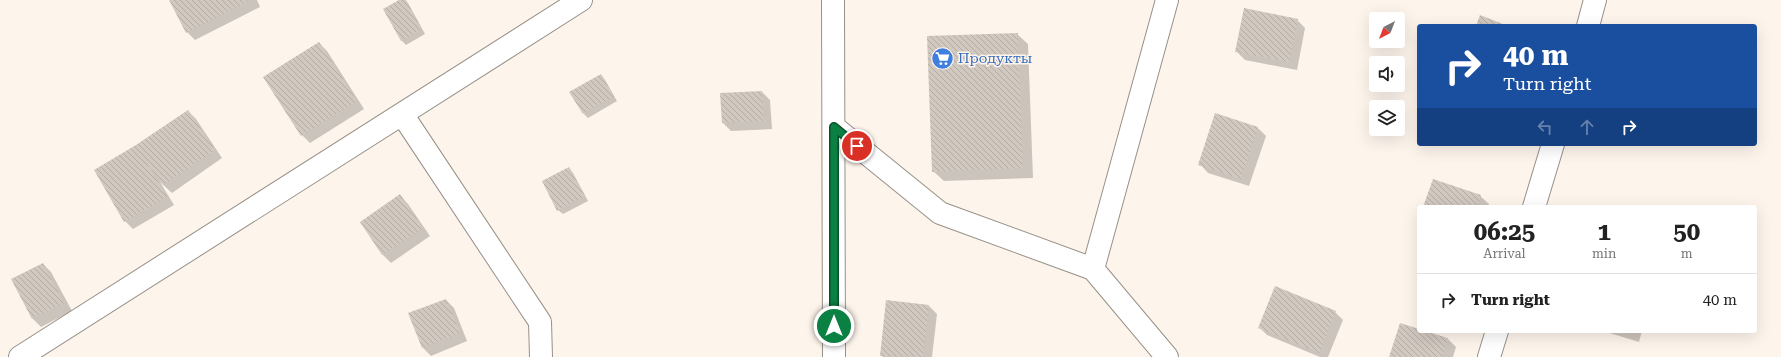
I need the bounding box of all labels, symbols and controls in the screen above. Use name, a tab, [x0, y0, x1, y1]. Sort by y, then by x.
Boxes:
north arrow	[1369, 12, 1405, 48]
map controls	[1369, 12, 1405, 136]
text: 40 m	[1503, 39, 1568, 72]
icon: right	[1437, 40, 1489, 92]
supermarket icon: Продукты	[930, 45, 956, 71]
place label: Продукты	[958, 50, 1032, 66]
button: sound	[1369, 56, 1405, 92]
text: Turn right	[1503, 73, 1591, 94]
button: layers	[1369, 100, 1405, 136]
icon: left	[1534, 116, 1556, 138]
icon: ahead	[1576, 116, 1598, 138]
icon: right	[1618, 116, 1640, 138]
pin	[840, 129, 874, 163]
icon: arrive	[846, 135, 868, 157]
text: 06:25	[1474, 218, 1535, 246]
text: 1	[1597, 218, 1611, 246]
text: 50	[1673, 218, 1700, 246]
text: Arrival	[1483, 246, 1526, 261]
text: min	[1592, 246, 1616, 261]
text: m	[1681, 246, 1693, 261]
icon: right	[1437, 289, 1459, 311]
text: Turn right	[1471, 291, 1550, 309]
text: 40 m	[1703, 291, 1737, 309]
position arrow	[813, 305, 855, 347]

